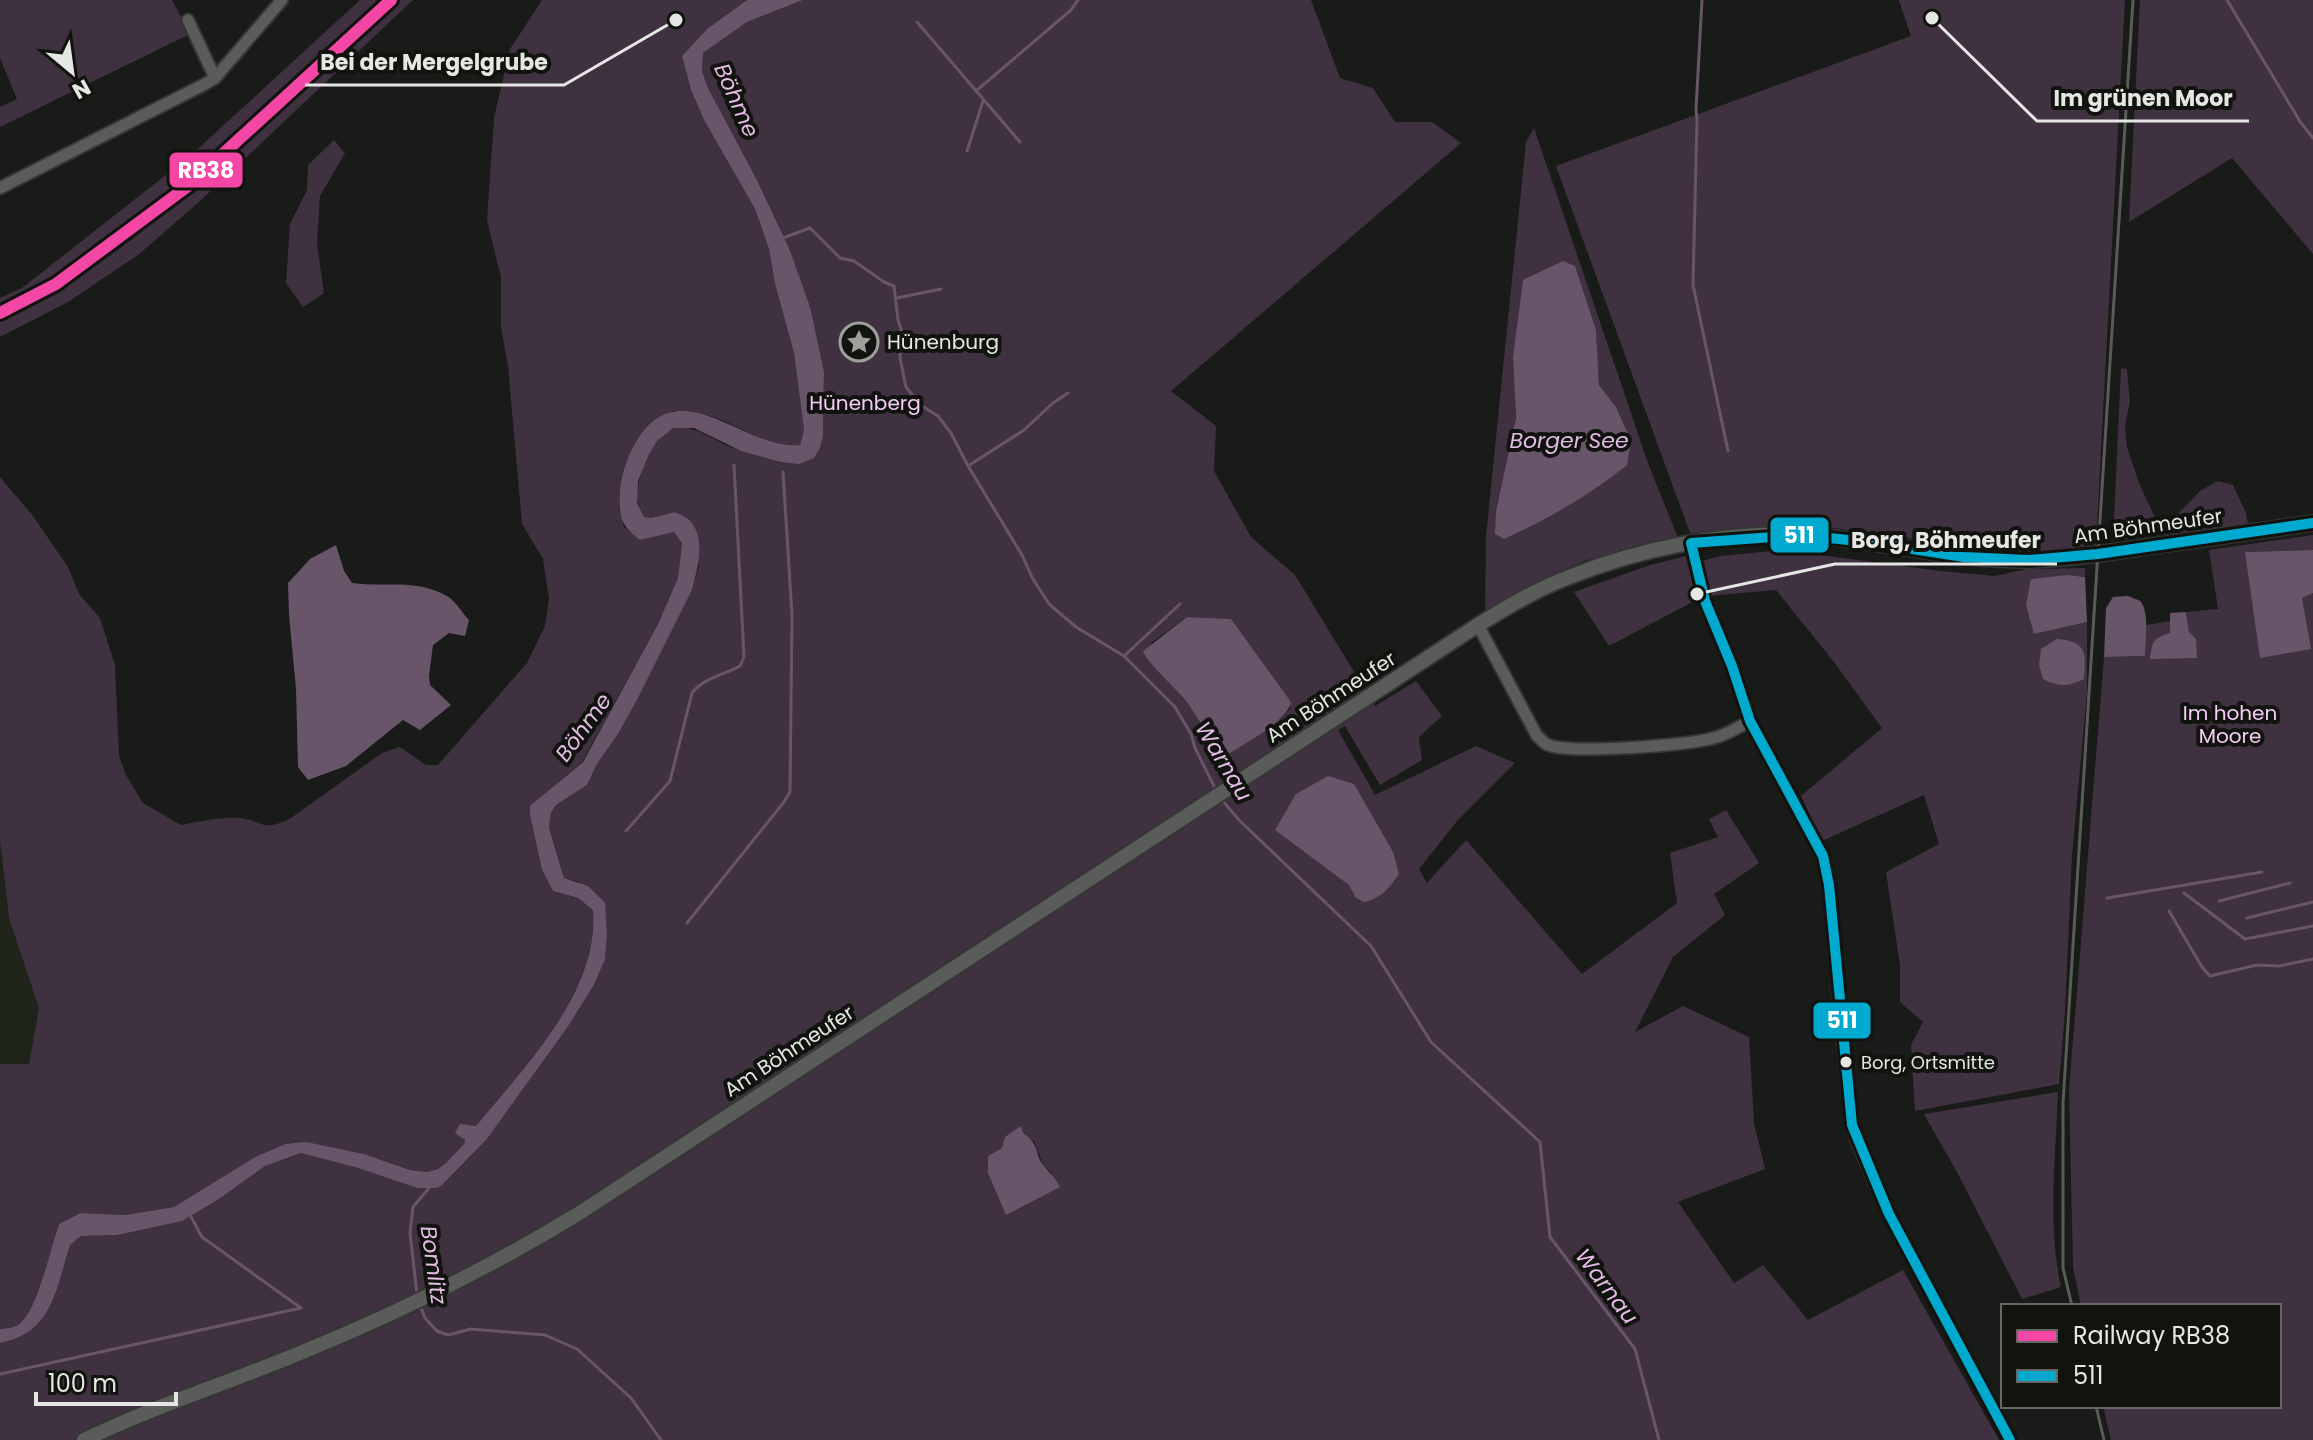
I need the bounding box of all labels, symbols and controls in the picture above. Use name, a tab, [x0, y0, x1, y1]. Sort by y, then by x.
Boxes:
north arrow	[32, 32, 112, 112]
callout: Bei der Mergelgrube	[305, 39, 564, 85]
text: Bei der Mergelgrube	[320, 47, 548, 78]
water label: Böhme	[707, 58, 767, 142]
text: N	[67, 71, 96, 107]
callout: Im grünen Moor	[2037, 75, 2249, 121]
text: Im grünen Moor	[2053, 83, 2233, 114]
line badge: RB38	[168, 151, 244, 189]
text: RB38	[178, 155, 234, 186]
place icon: Hünenburg	[838, 321, 880, 363]
place label: Hünenburg	[887, 328, 999, 356]
park label: Hünenberg	[809, 389, 921, 417]
water label: Borger See	[1509, 425, 1629, 456]
street label: Am Böhmeufer	[2072, 502, 2224, 550]
line badge: 511	[1769, 516, 1830, 554]
callout: Borg, Böhmeufer	[1835, 518, 2057, 564]
text: 511	[1784, 520, 1814, 551]
text: Borg, Böhmeufer	[1851, 525, 2041, 556]
street label: Am Böhmeufer	[1261, 645, 1401, 749]
water label: Böhme	[548, 687, 619, 768]
park label: Im hohen Moore	[2183, 699, 2277, 750]
water label: Warnau	[1188, 716, 1259, 807]
street label: Am Böhmeufer	[719, 999, 859, 1103]
line badge: 511	[1812, 1001, 1872, 1040]
text: 511	[1827, 1005, 1857, 1036]
place label: Borg, Ortsmitte	[1861, 1050, 1995, 1075]
marker: Borg, Ortsmitte	[1838, 1054, 1854, 1070]
water label: Bomlitz	[413, 1224, 454, 1307]
water label: Warnau	[1568, 1242, 1645, 1331]
legend	[2001, 1304, 2281, 1408]
text: Railway RB38	[2073, 1319, 2230, 1352]
scale bar	[36, 1356, 176, 1406]
text: 511	[2073, 1359, 2103, 1392]
text: 100 m	[48, 1367, 117, 1400]

